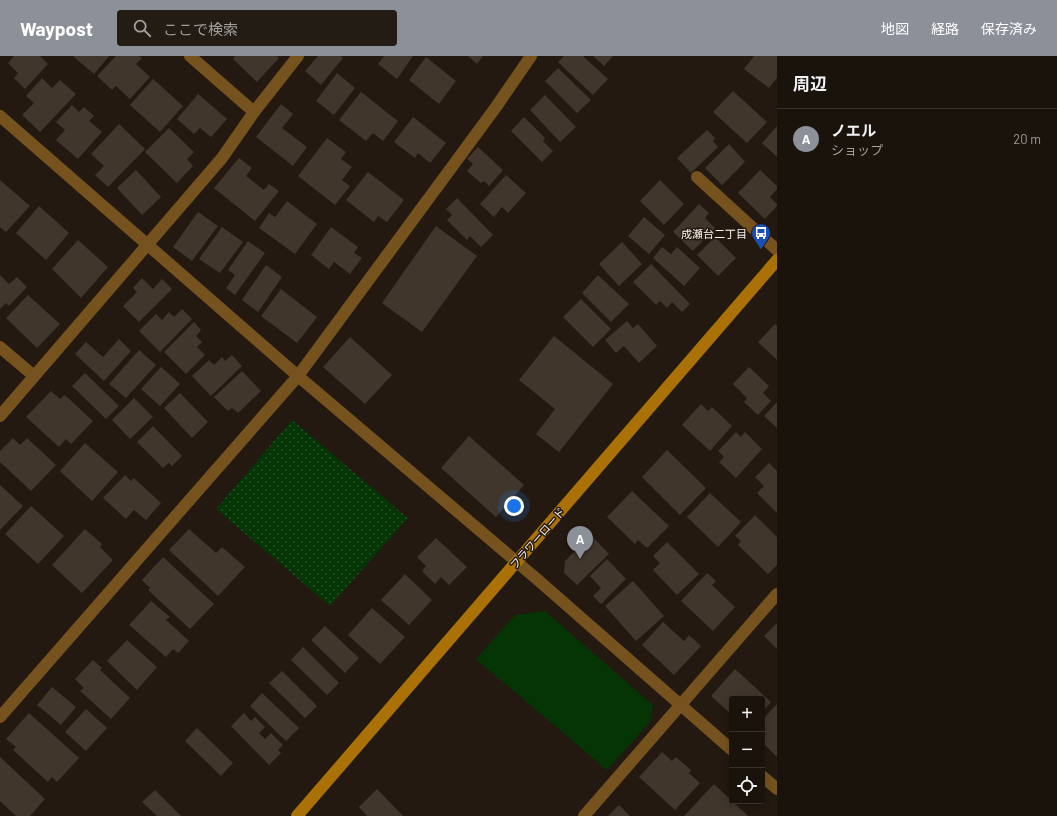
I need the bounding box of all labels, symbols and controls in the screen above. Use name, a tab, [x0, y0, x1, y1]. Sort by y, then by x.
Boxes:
search box	[117, 10, 397, 46]
text: Waypost	[20, 17, 93, 40]
icon: search	[131, 17, 153, 39]
text: ここで検索	[163, 20, 238, 38]
text: 地図	[881, 20, 909, 37]
text: 経路	[931, 20, 959, 37]
text: 保存済み	[981, 20, 1037, 37]
text: 周辺	[793, 73, 827, 93]
text: ノエル	[831, 121, 876, 139]
text: A	[802, 131, 810, 147]
text: 20 m	[1013, 131, 1041, 147]
text: ショップ	[831, 142, 883, 158]
bus stop icon: 成瀬台二丁目	[750, 222, 772, 250]
place label: 成瀬台二丁目	[681, 227, 747, 240]
your location	[504, 496, 524, 516]
street label: フラワーロード	[507, 505, 567, 571]
pin: A	[567, 526, 593, 559]
map controls	[729, 696, 765, 804]
button: +	[729, 696, 765, 732]
button: −	[729, 732, 765, 768]
button: locate	[729, 768, 765, 804]

